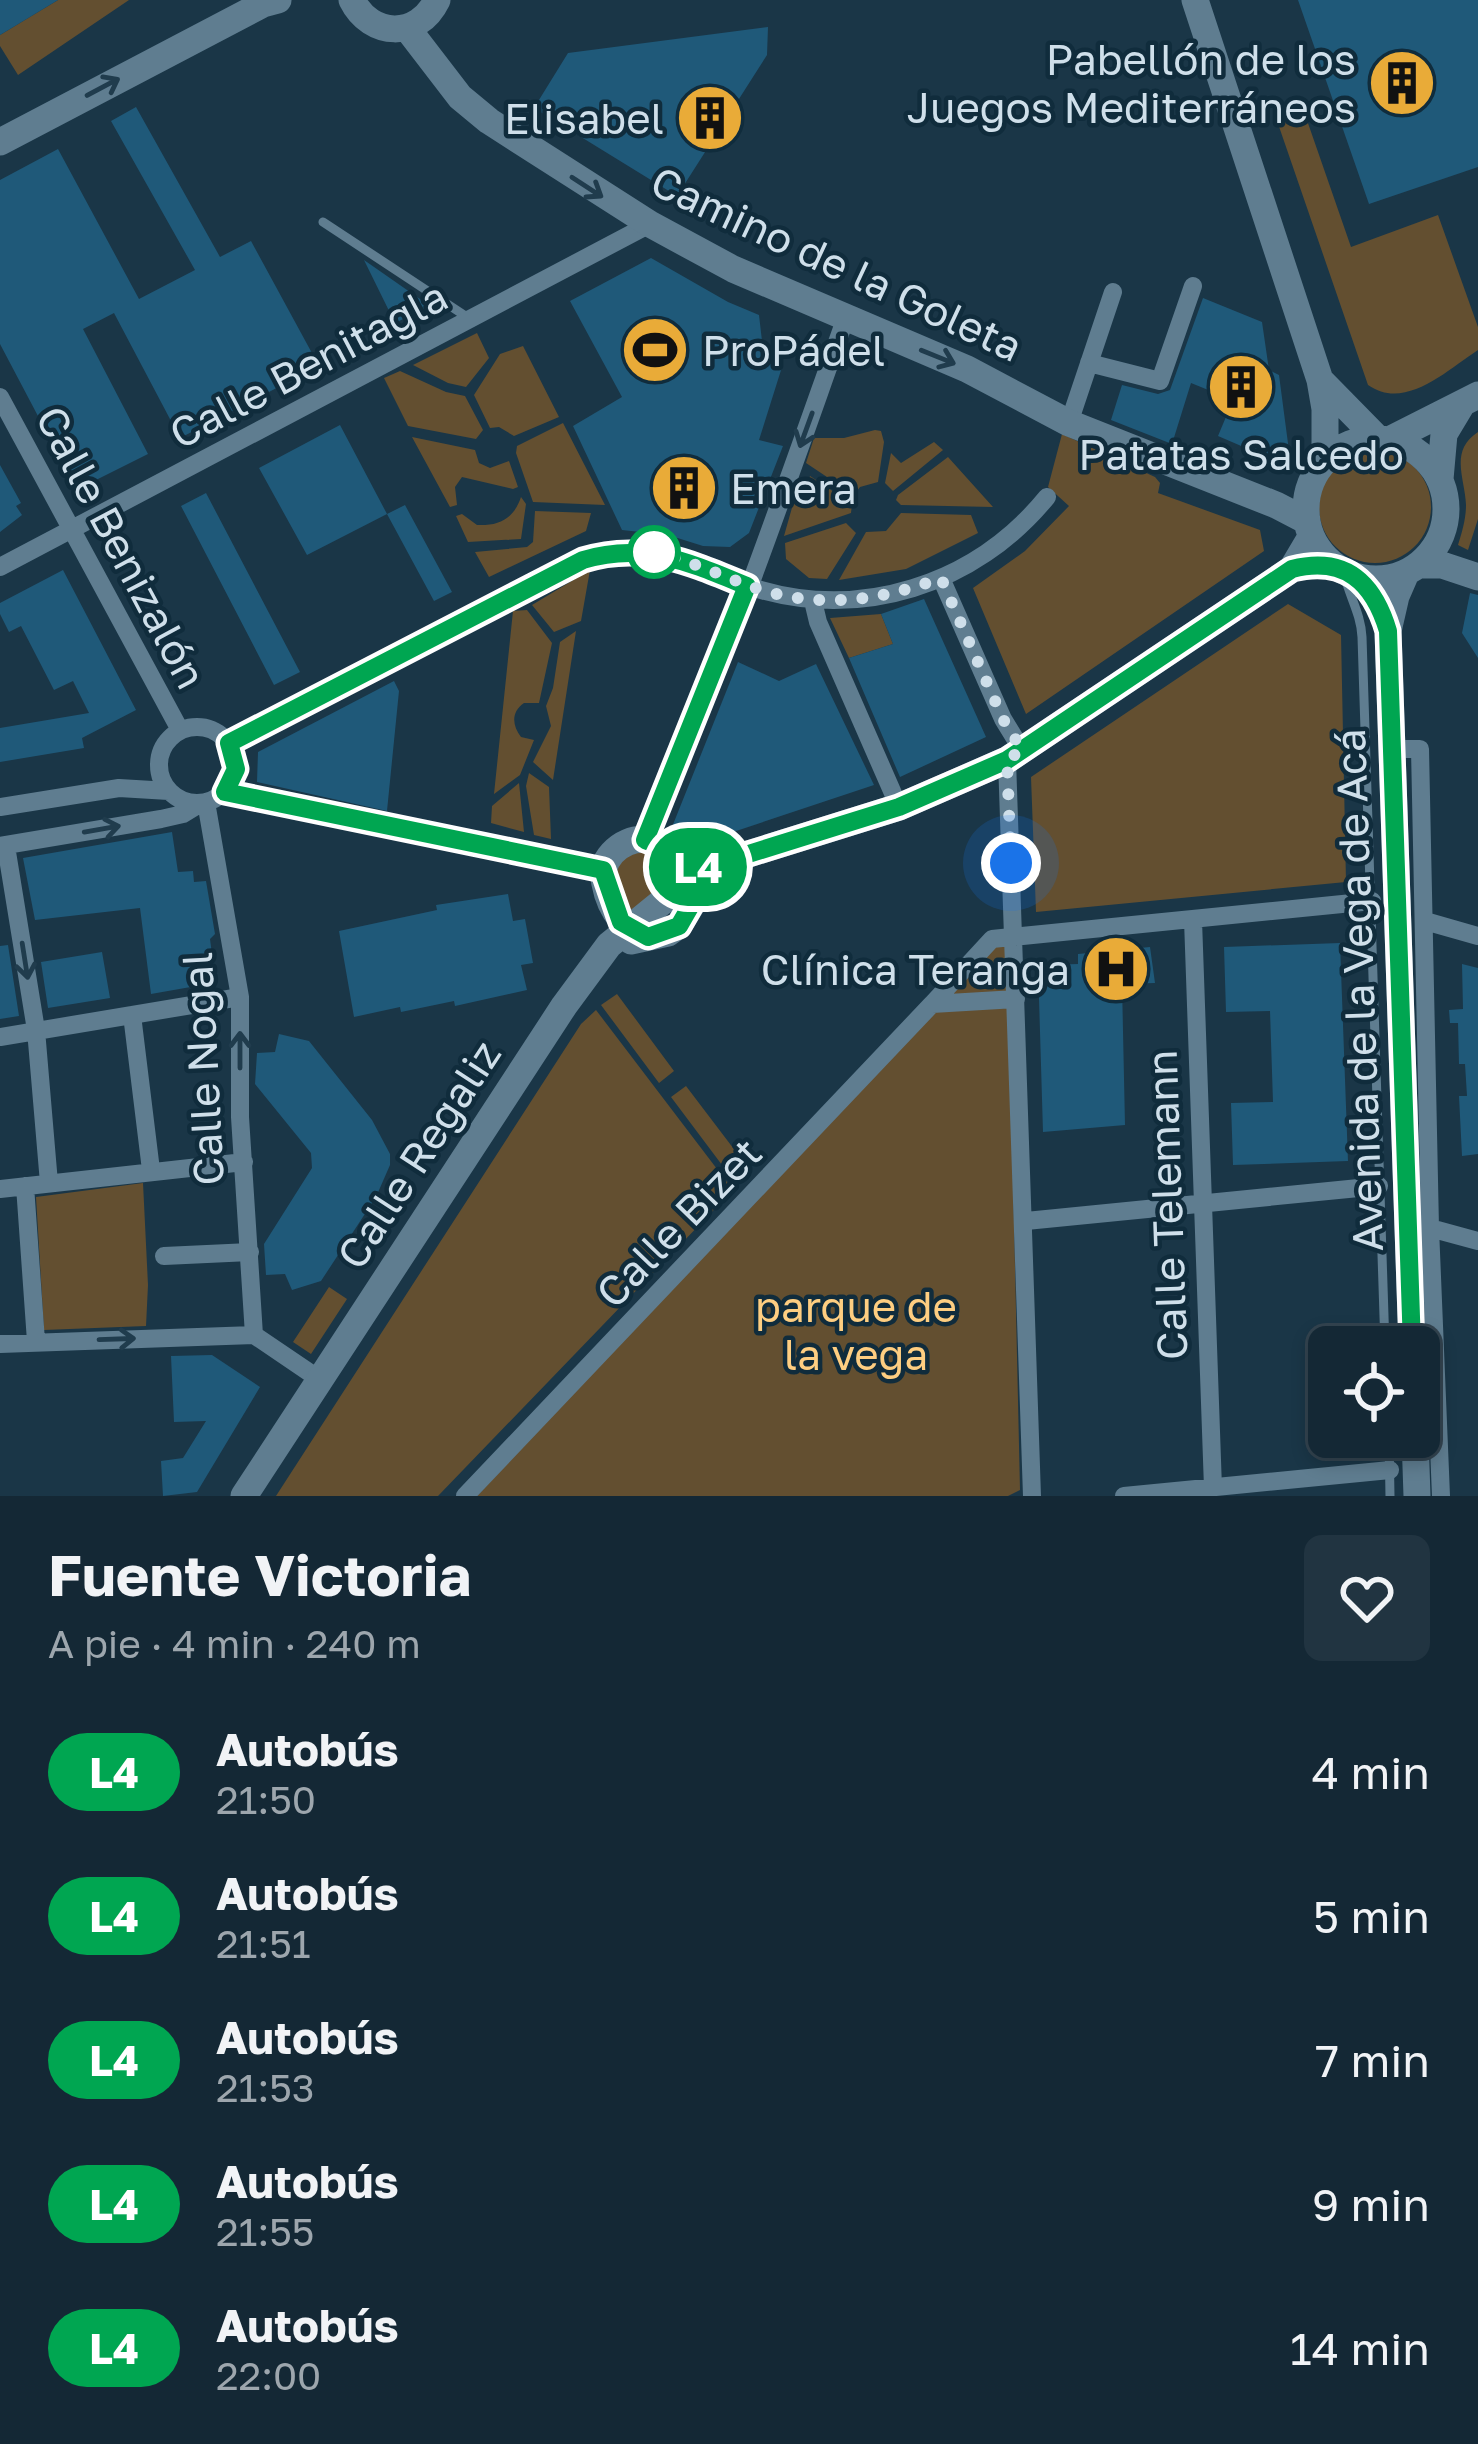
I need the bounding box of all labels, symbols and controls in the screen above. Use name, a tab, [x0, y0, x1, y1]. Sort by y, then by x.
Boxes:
place label: Pabellón de los Juegos Mediterráneos	[907, 34, 1356, 132]
building icon: Pabellón de los Juegos Mediterráneos	[1367, 48, 1437, 118]
one-way arrow	[85, 75, 120, 98]
building icon: Elisabel	[675, 83, 745, 153]
place label: Elisabel	[504, 93, 664, 143]
street label: Camino de la Goleta	[644, 155, 1030, 371]
one-way arrow	[570, 175, 604, 200]
street label: Calle Benitagla	[161, 270, 455, 458]
sports icon: ProPádel	[620, 315, 690, 385]
place label: ProPádel	[702, 325, 885, 375]
one-way arrow	[918, 348, 955, 369]
building icon: Patatas Salcedo	[1206, 352, 1276, 422]
street label: Calle Benizalón	[27, 397, 217, 697]
one-way arrow	[794, 411, 815, 448]
place label: Patatas Salcedo	[1078, 429, 1404, 479]
building icon: Emera	[649, 453, 719, 523]
place label: Emera	[730, 463, 857, 513]
unlabelled marker	[629, 527, 679, 577]
street label: Avenida de la Vega de Acá	[1324, 728, 1392, 1252]
one-way arrow	[82, 817, 121, 840]
line badge: L4	[644, 828, 752, 906]
your location	[981, 833, 1041, 893]
text: L4	[673, 842, 723, 892]
hospital icon: Clínica Teranga	[1081, 934, 1151, 1004]
one-way arrow	[14, 941, 37, 980]
place label: Clínica Teranga	[761, 944, 1070, 994]
street label: Calle Nogal	[171, 951, 233, 1187]
one-way arrow	[229, 1031, 251, 1070]
street label: Calle Regaliz	[326, 1031, 510, 1277]
street label: Calle Telemann	[1136, 1049, 1196, 1361]
street label: Calle Bizet	[585, 1127, 771, 1317]
park label: parque de la vega	[755, 1281, 957, 1379]
map controls	[1308, 1326, 1440, 1458]
button: locate	[1308, 1326, 1440, 1458]
one-way arrow	[97, 1327, 136, 1350]
button: heart	[1304, 1535, 1430, 1661]
text: Fuente Victoria	[48, 1540, 471, 1609]
text: A pie · 4 min · 240 m	[48, 1620, 421, 1667]
text: Autobús	[216, 1722, 399, 1776]
text: 4 min	[1312, 1745, 1430, 1799]
text: L4	[89, 1747, 139, 1797]
text: 21:50	[216, 1776, 316, 1823]
text: Autobús	[216, 1866, 399, 1920]
text: 5 min	[1313, 1889, 1430, 1943]
text: L4	[89, 1891, 139, 1941]
text: 21:51	[216, 1920, 311, 1967]
text: Autobús	[216, 2010, 399, 2064]
text: 7 min	[1315, 2033, 1430, 2087]
text: L4	[89, 2035, 139, 2085]
text: 21:53	[216, 2064, 315, 2111]
text: Autobús	[216, 2154, 399, 2208]
text: 9 min	[1312, 2177, 1430, 2231]
text: L4	[89, 2179, 139, 2229]
text: 21:55	[216, 2208, 314, 2255]
text: Autobús	[216, 2298, 399, 2352]
text: 14 min	[1290, 2321, 1430, 2375]
text: L4	[89, 2323, 139, 2373]
text: 22:00	[216, 2352, 321, 2399]

